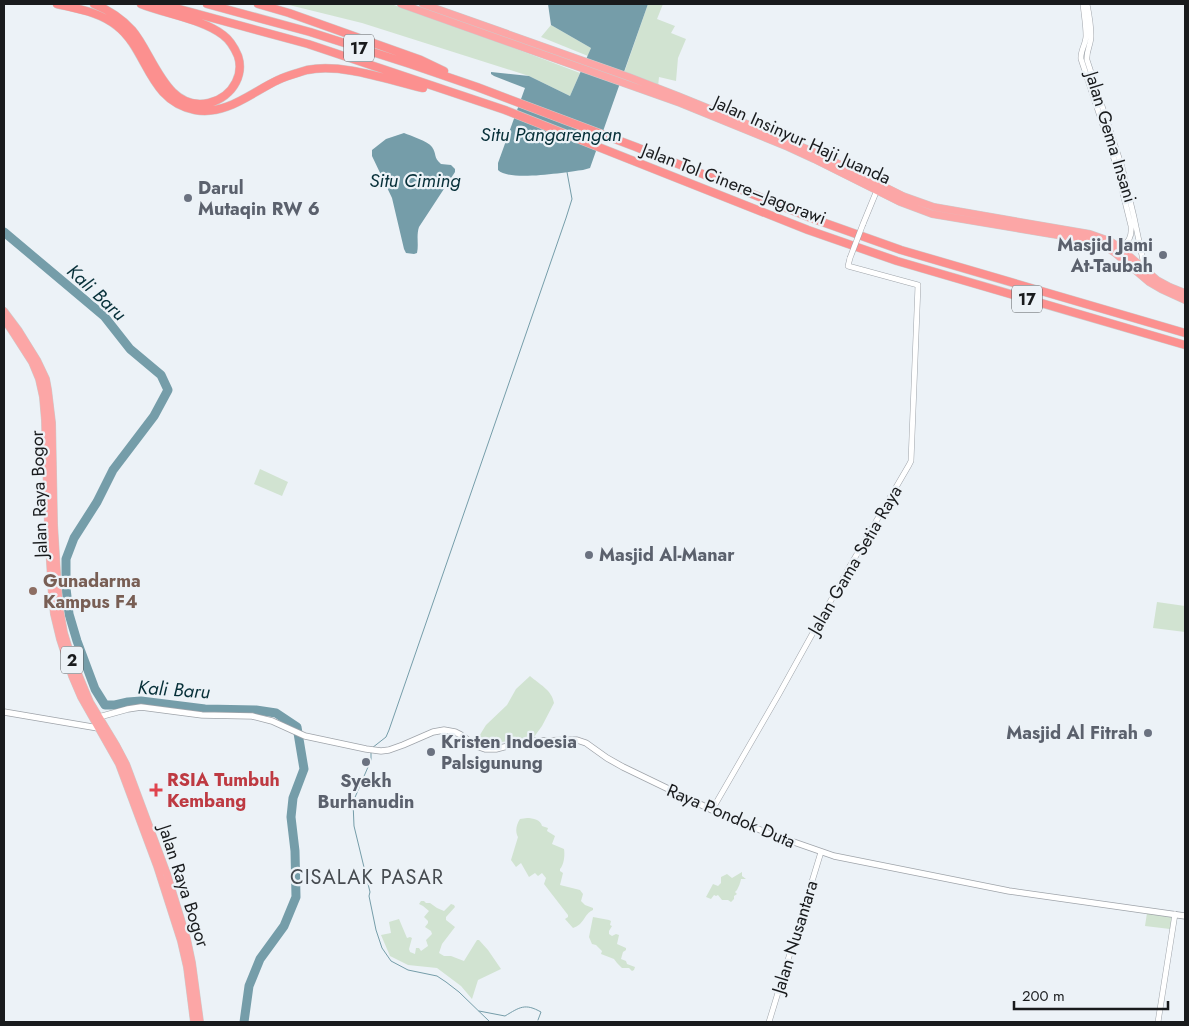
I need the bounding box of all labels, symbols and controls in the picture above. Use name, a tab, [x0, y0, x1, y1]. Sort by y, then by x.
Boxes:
road number: 17	[344, 34, 374, 62]
street label: Jalan Gema Insani	[1078, 66, 1143, 206]
street label: Jalan Insinyur Haji Juanda	[707, 88, 895, 191]
water label: Situ Pangarengan	[480, 121, 622, 148]
street label: Jalan Tol Cinere–Jagorawi	[636, 136, 830, 231]
water label: Situ Ciming	[369, 167, 461, 194]
place label: Darul Mutaqin RW 6	[198, 175, 320, 222]
marker: Darul Mutaqin RW 6	[182, 192, 194, 204]
place label: Masjid Jami At-Taubah	[1057, 232, 1153, 279]
marker: Masjid Jami At-Taubah	[1157, 249, 1169, 261]
water label: Kali Baru	[61, 258, 133, 327]
road number: 17	[1012, 286, 1042, 312]
street label: Jalan Raya Bogor	[24, 429, 54, 560]
street label: Jalan Gama Setia Raya	[801, 480, 908, 641]
place label: Masjid Al-Manar	[599, 542, 735, 568]
marker: Masjid Al-Manar	[583, 549, 595, 561]
place label: Gunadarma Kampus F4	[43, 568, 141, 615]
marker: Gunadarma Kampus F4	[27, 585, 39, 597]
road number: 2	[61, 646, 83, 674]
water label: Kali Baru	[137, 674, 211, 706]
place label: Masjid Al Fitrah	[1006, 720, 1138, 746]
marker: Masjid Al Fitrah	[1142, 727, 1154, 739]
place label: Kristen Indoesia Palsigunung	[441, 729, 577, 776]
marker: Kristen Indoesia Palsigunung	[425, 746, 437, 758]
marker: Syekh Burhanudin	[360, 756, 372, 768]
place label: RSIA Tumbuh Kembang	[167, 767, 280, 814]
place label: Syekh Burhanudin	[318, 768, 414, 815]
street label: Raya Pondok Duta	[663, 777, 799, 855]
marker: RSIA Tumbuh Kembang	[149, 783, 163, 797]
street label: Jalan Raya Bogor	[151, 820, 216, 951]
district label: CISALAK PASAR	[290, 863, 444, 892]
street label: Jalan Nusantara	[765, 877, 825, 999]
scale bar	[1014, 978, 1168, 1010]
text: 200 m	[1022, 985, 1065, 1007]

